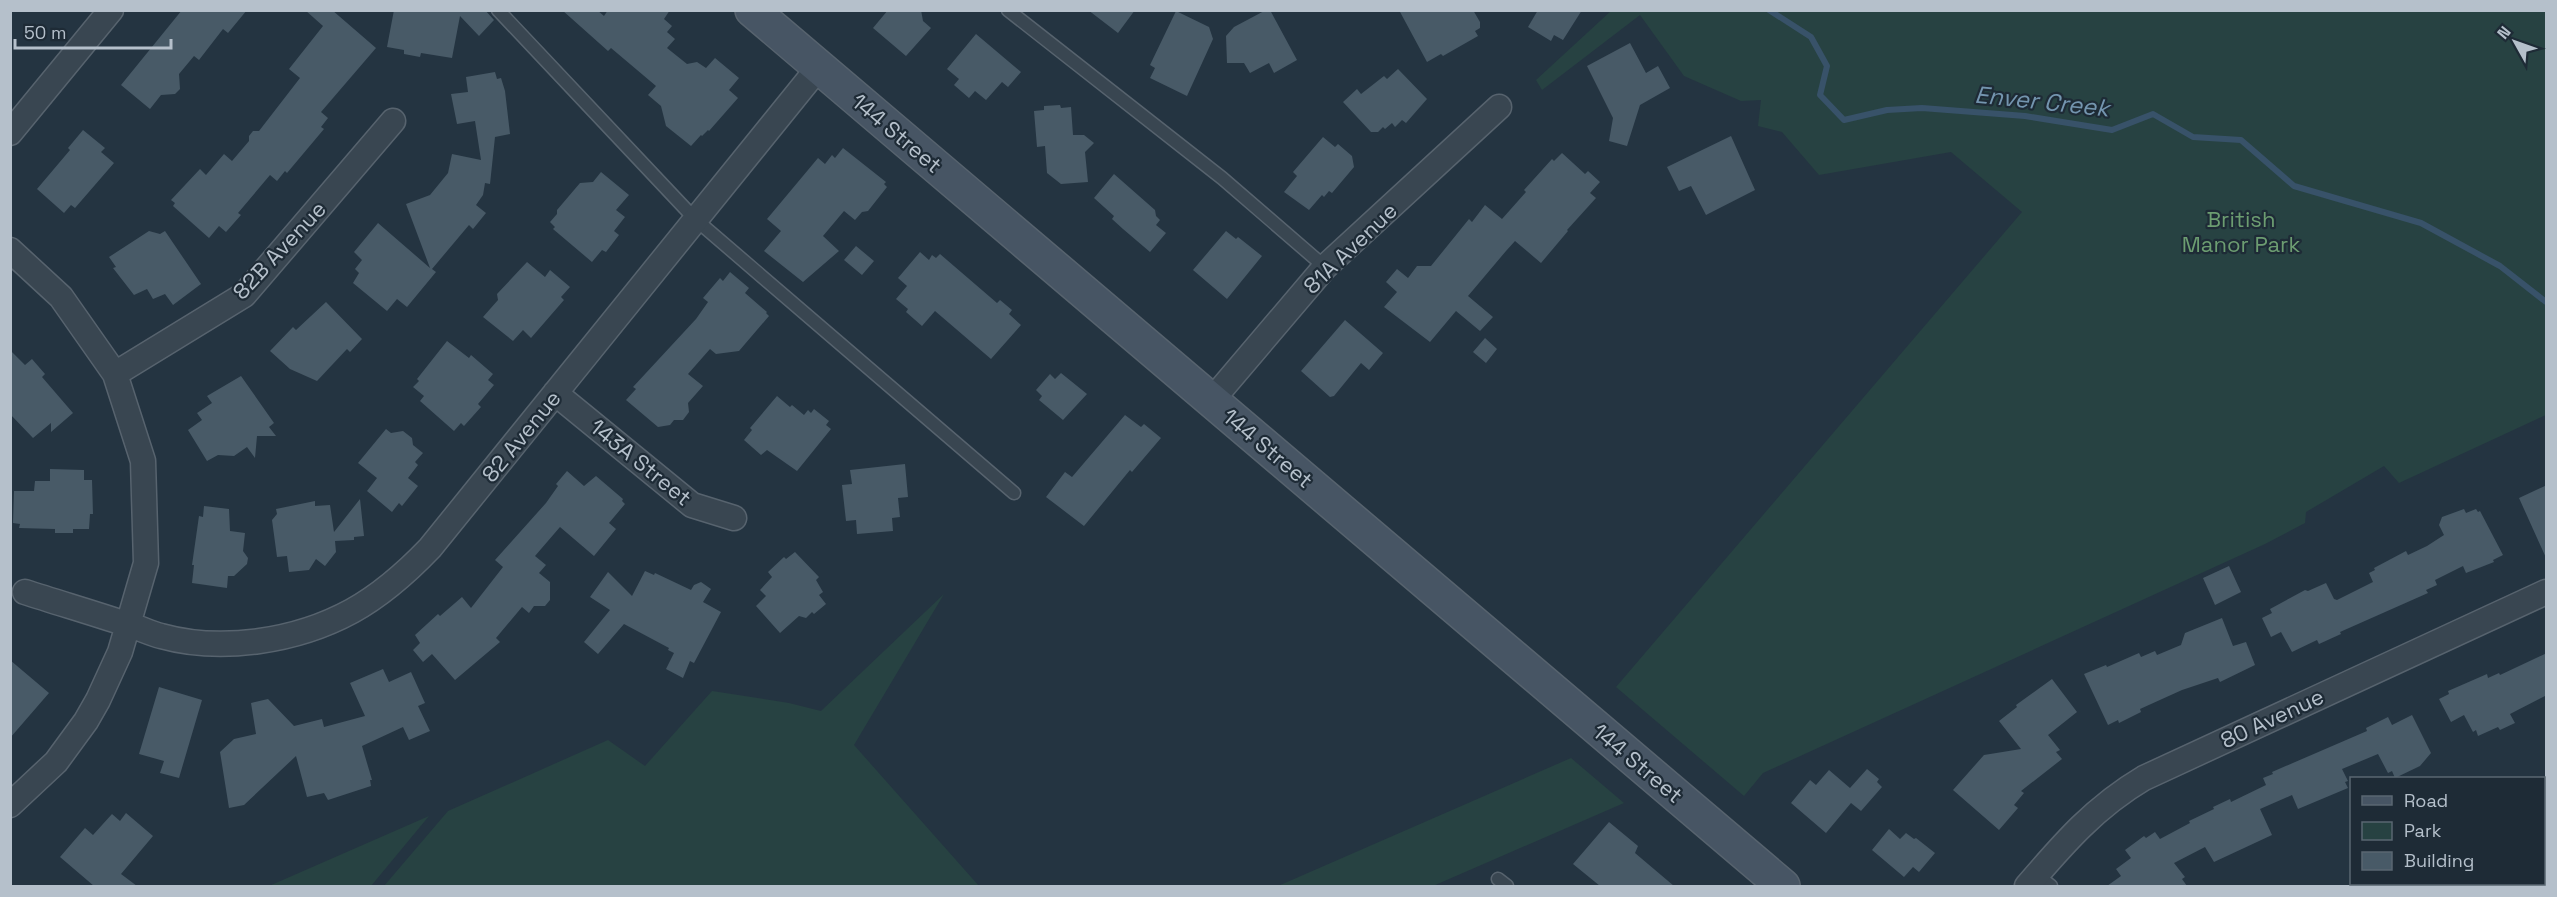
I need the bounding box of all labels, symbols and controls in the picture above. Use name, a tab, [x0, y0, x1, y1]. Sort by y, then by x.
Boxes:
scale bar	[15, 12, 171, 50]
north arrow	[2485, 12, 2545, 72]
text: 50 m	[24, 21, 66, 44]
text: N	[2492, 22, 2515, 44]
water label: Enver Creek	[1973, 79, 2114, 124]
street label: 144 Street	[846, 87, 948, 179]
street label: 82B Avenue	[226, 195, 332, 305]
street label: 81A Avenue	[1297, 196, 1403, 300]
park label: British Manor Park	[2182, 205, 2300, 258]
street label: 82 Avenue	[475, 384, 567, 488]
street label: 144 Street	[1217, 402, 1319, 494]
street label: 143A Street	[585, 413, 697, 511]
street label: 80 Avenue	[2216, 682, 2328, 754]
street label: 144 Street	[1587, 717, 1689, 809]
legend	[2350, 777, 2545, 885]
text: Road	[2404, 789, 2448, 812]
text: Park	[2404, 819, 2442, 842]
text: Building	[2404, 849, 2474, 872]

